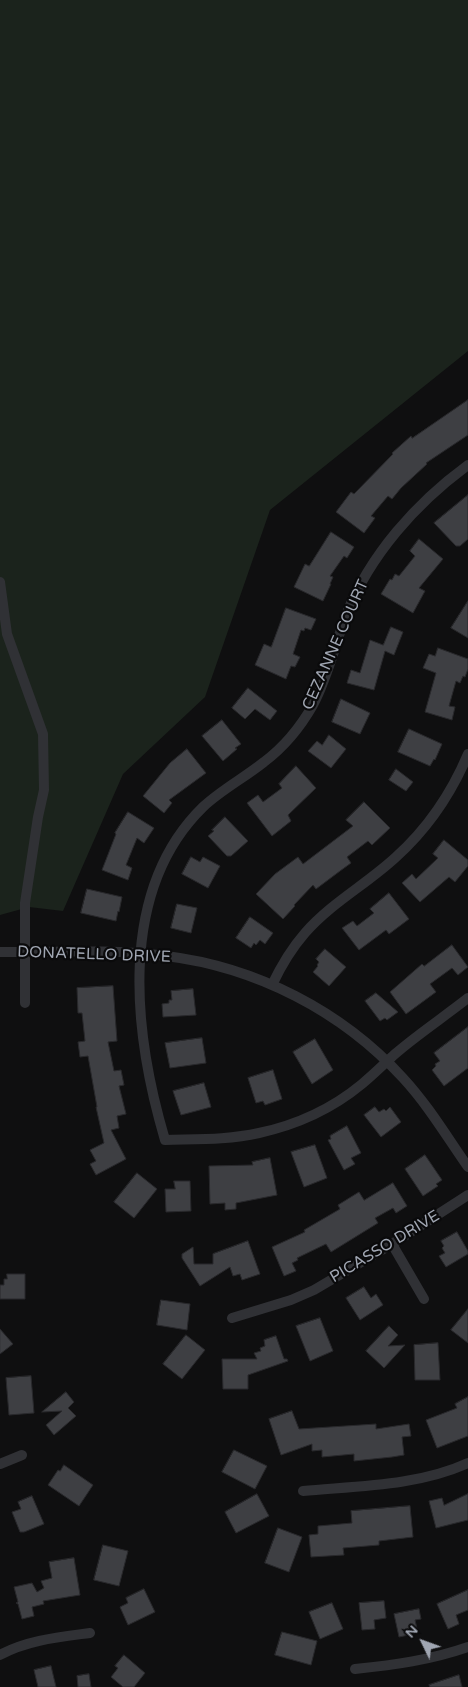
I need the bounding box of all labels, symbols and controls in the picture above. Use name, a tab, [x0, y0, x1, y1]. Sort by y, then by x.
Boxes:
street label: CEZANNE COURT	[299, 577, 373, 713]
street label: DONATELLO DRIVE	[17, 943, 171, 967]
street label: PICASSO DRIVE	[327, 1207, 443, 1287]
north arrow	[398, 1617, 448, 1667]
text: N	[401, 1622, 422, 1641]

